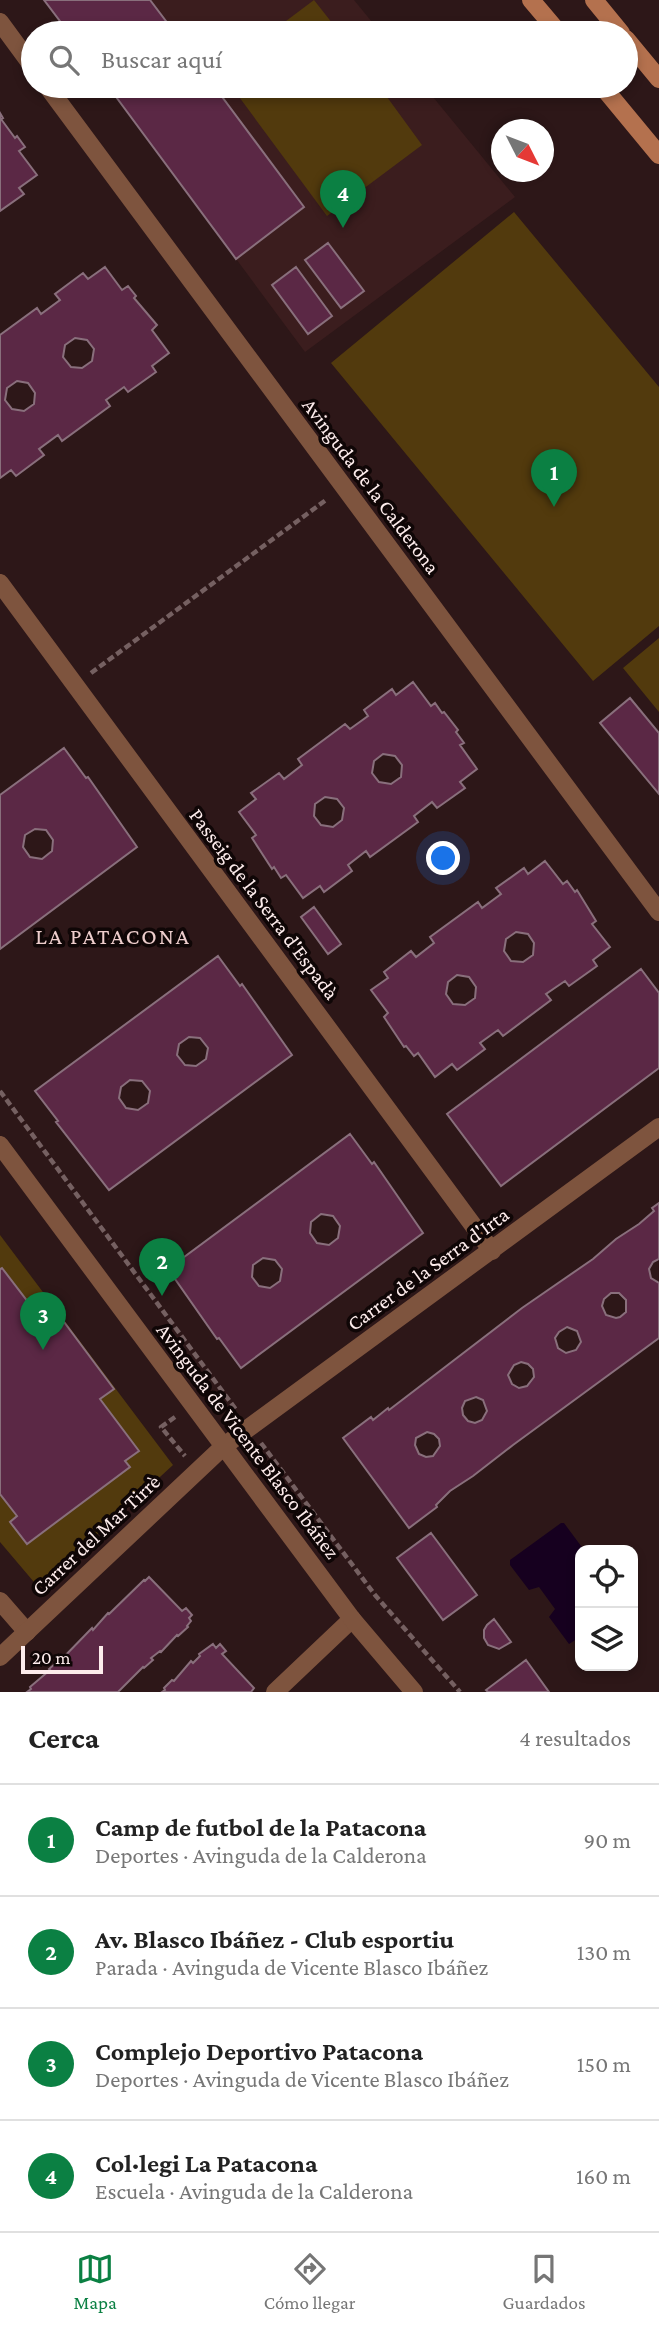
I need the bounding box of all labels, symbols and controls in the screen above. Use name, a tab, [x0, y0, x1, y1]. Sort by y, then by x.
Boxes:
search box	[21, 21, 638, 98]
icon: search	[45, 41, 83, 79]
text: Buscar aquí	[101, 45, 222, 74]
north arrow	[491, 119, 554, 182]
pin: 4	[320, 170, 366, 228]
street label: Avinguda de la Calderona	[297, 393, 445, 579]
pin: 1	[531, 449, 577, 507]
street label: Passeig de la Serra d'Espadà	[184, 804, 344, 1004]
your location	[426, 841, 460, 875]
district label: LA PATACONA	[35, 923, 191, 949]
street label: Carrer de la Serra d'Irta	[342, 1202, 514, 1336]
pin: 2	[139, 1238, 185, 1296]
pin: 3	[20, 1292, 66, 1350]
street label: Avinguda de Vicente Blasco Ibáñez	[152, 1319, 344, 1564]
street label: Carrer del Mar Tirrè	[27, 1470, 165, 1600]
map controls	[575, 1545, 638, 1671]
button: locate	[575, 1545, 638, 1608]
button: layers	[575, 1608, 638, 1671]
scale bar	[21, 1643, 103, 1675]
text: 20 m	[32, 1647, 71, 1668]
text: Cerca	[28, 1721, 99, 1754]
text: 4 resultados	[519, 1725, 631, 1751]
text: Camp de futbol de la Patacona	[95, 1813, 427, 1842]
text: 1	[47, 1827, 55, 1853]
text: 90 m	[584, 1827, 631, 1853]
text: Deportes · Avinguda de la Calderona	[95, 1842, 427, 1868]
text: Av. Blasco Ibáñez - Club esportiu	[95, 1925, 454, 1954]
text: 2	[45, 1939, 57, 1965]
text: 130 m	[577, 1939, 631, 1965]
text: Parada · Avinguda de Vicente Blasco Ibáñez	[95, 1954, 488, 1980]
text: Complejo Deportivo Patacona	[95, 2037, 423, 2066]
text: 3	[45, 2051, 57, 2077]
text: 150 m	[577, 2051, 631, 2077]
text: Deportes · Avinguda de Vicente Blasco Ibáñez	[95, 2066, 509, 2092]
text: Col·legi La Patacona	[95, 2149, 318, 2178]
text: 4	[45, 2163, 57, 2189]
text: 160 m	[576, 2163, 631, 2189]
text: Escuela · Avinguda de la Calderona	[95, 2178, 413, 2204]
tab: Mapa	[73, 2250, 117, 2313]
tab: Cómo llegar	[264, 2250, 356, 2313]
tab: Guardados	[503, 2250, 585, 2313]

